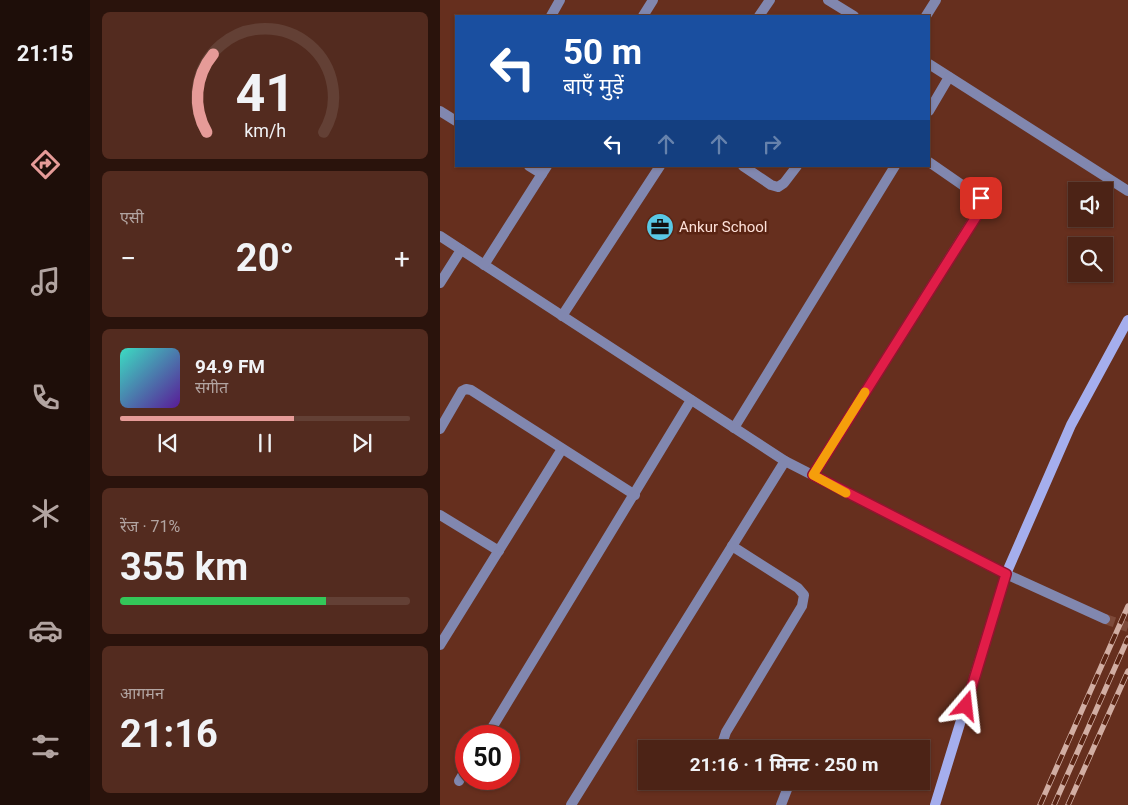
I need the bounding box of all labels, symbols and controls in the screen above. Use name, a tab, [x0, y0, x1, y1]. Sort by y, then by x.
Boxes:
text: 50 m	[563, 32, 642, 73]
icon: left	[480, 35, 545, 100]
text: 21:15	[17, 41, 73, 66]
text: 41	[235, 63, 295, 124]
text: बाएँ मुड़ें	[563, 74, 624, 99]
text: km/h	[244, 120, 286, 141]
icon: left	[599, 130, 627, 158]
icon: ahead	[652, 130, 680, 158]
icon: ahead	[705, 130, 733, 158]
icon: right	[758, 130, 786, 158]
icon: directions	[28, 147, 63, 182]
pin	[960, 177, 1002, 219]
map controls	[1068, 182, 1113, 282]
button: sound	[1068, 182, 1113, 227]
icon: arrive	[967, 184, 995, 212]
text: एसी	[120, 208, 144, 227]
office icon: Ankur School	[645, 212, 675, 242]
place label: Ankur School	[679, 218, 768, 236]
text: 20°	[236, 236, 294, 280]
button: search	[1068, 237, 1113, 282]
text: −	[120, 242, 136, 275]
text: +	[394, 242, 410, 275]
icon: music	[28, 264, 63, 299]
text: 94.9 FM	[195, 355, 265, 378]
text: संगीत	[195, 378, 228, 397]
icon: phone	[28, 380, 63, 415]
icon: previous	[154, 429, 182, 457]
icon: pause	[251, 429, 279, 457]
icon: next	[348, 429, 376, 457]
icon: climate	[28, 496, 63, 531]
text: रेंज · 71%	[120, 517, 180, 536]
text: 355 km	[120, 545, 248, 589]
icon: car	[28, 613, 63, 648]
position arrow	[939, 679, 991, 731]
text: आगमन	[120, 684, 164, 703]
text: 21:16	[120, 712, 218, 756]
speed limit sign: 50	[455, 725, 520, 790]
icon: filters	[28, 729, 63, 764]
text: 21:16 · 1 मिनट · 250 m	[690, 753, 878, 776]

